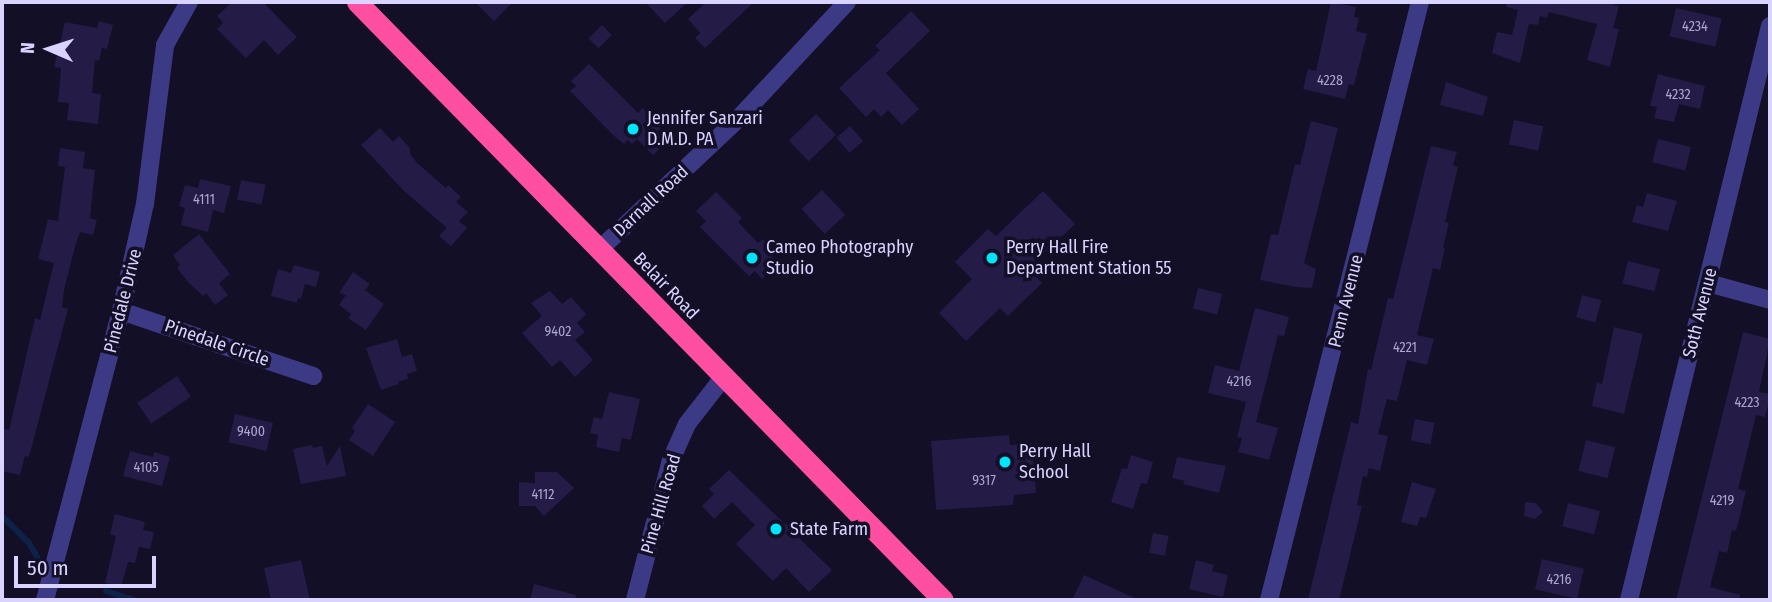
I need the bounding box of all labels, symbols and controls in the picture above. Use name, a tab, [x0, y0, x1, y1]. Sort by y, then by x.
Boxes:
north arrow	[14, 14, 84, 84]
house number: 4234	[1682, 19, 1708, 35]
text: N	[16, 42, 39, 54]
house number: 4228	[1317, 73, 1343, 89]
house number: 4232	[1665, 87, 1691, 103]
place label: Jennifer Sanzari D.M.D. PA	[647, 108, 763, 150]
marker: Jennifer Sanzari D.M.D. PA	[625, 121, 641, 137]
street label: Darnall Road	[609, 161, 693, 241]
house number: 4111	[193, 192, 215, 208]
place label: Cameo Photography Studio	[766, 237, 913, 280]
place label: Perry Hall Fire Department Station 55	[1006, 237, 1172, 280]
street label: Pinedale Drive	[100, 247, 146, 355]
street label: Belair Road	[629, 248, 703, 324]
marker: Cameo Photography Studio	[744, 250, 760, 266]
marker: Perry Hall Fire Department Station 55	[984, 250, 1000, 266]
street label: Penn Avenue	[1324, 252, 1368, 350]
street label: Soth Avenue	[1678, 266, 1722, 360]
street label: Pinedale Circle	[162, 315, 272, 371]
house number: 9402	[545, 324, 571, 340]
house number: 4221	[1393, 340, 1417, 356]
house number: 4216	[1227, 374, 1251, 390]
house number: 4223	[1734, 395, 1760, 411]
house number: 9400	[237, 424, 265, 440]
place label: Perry Hall School	[1019, 441, 1091, 484]
street label: Pine Hill Road	[636, 451, 686, 557]
marker: Perry Hall School	[997, 454, 1013, 470]
house number: 4105	[133, 460, 159, 476]
house number: 9317	[972, 473, 996, 489]
house number: 4112	[532, 487, 554, 503]
house number: 4219	[1710, 493, 1734, 509]
place label: State Farm	[790, 518, 868, 540]
marker: State Farm	[768, 521, 784, 537]
scale bar	[18, 542, 159, 586]
text: 50 m	[27, 555, 69, 581]
house number: 4216	[1547, 572, 1571, 588]

